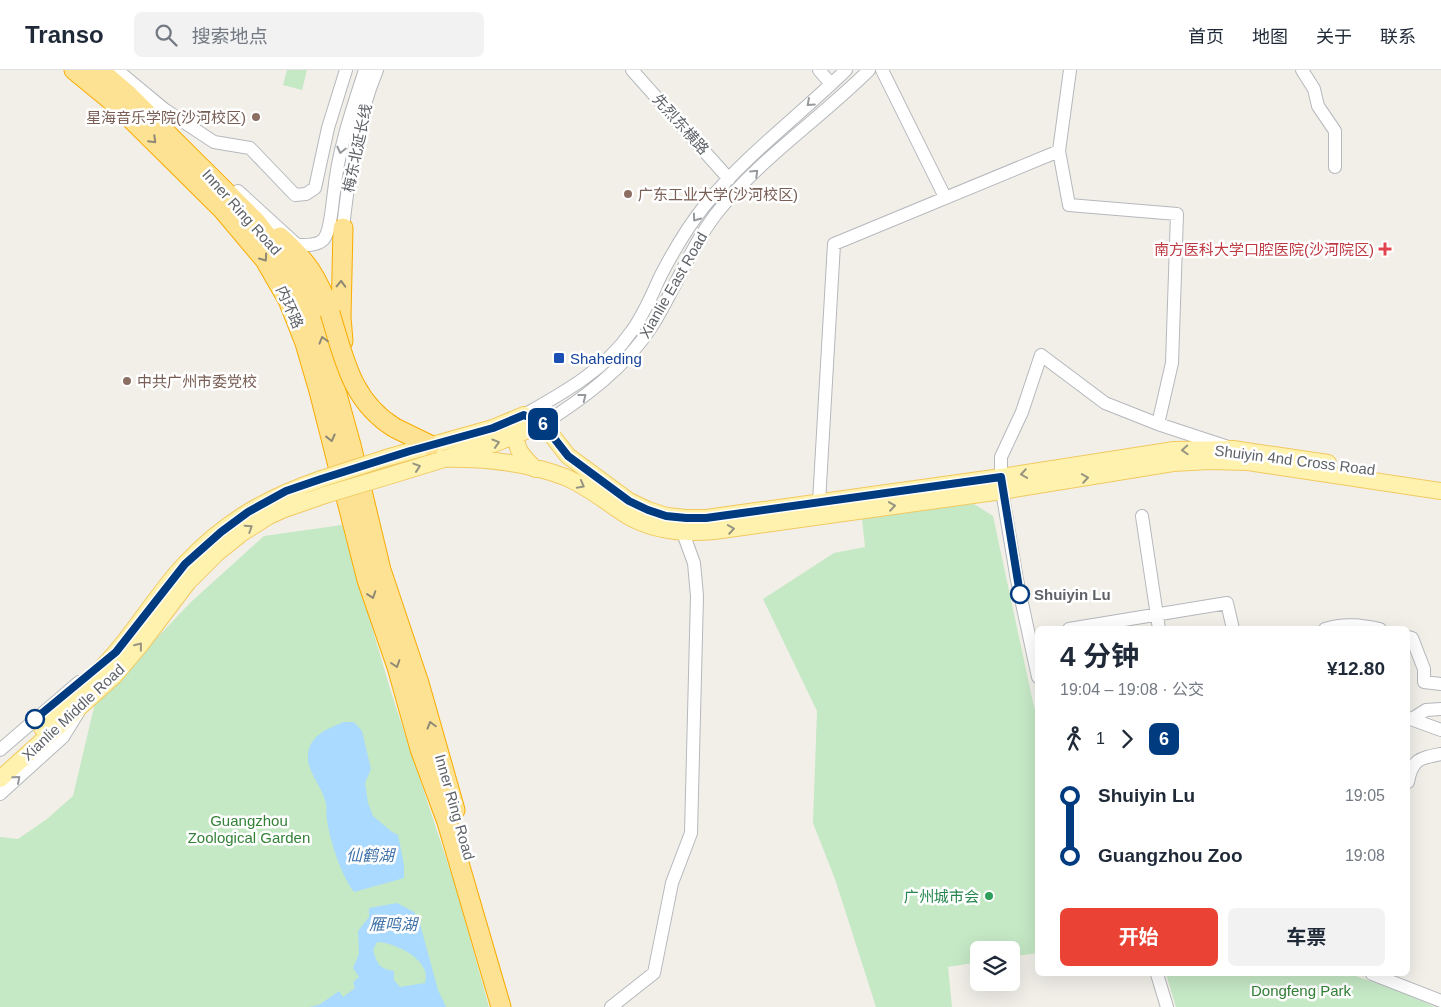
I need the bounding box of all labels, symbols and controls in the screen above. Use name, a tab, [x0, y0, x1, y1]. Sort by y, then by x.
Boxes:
search box	[134, 12, 484, 57]
text: Transo	[25, 21, 104, 48]
icon: search	[152, 21, 180, 49]
text: 搜索地点	[192, 26, 268, 47]
text: 首页	[1188, 27, 1224, 47]
text: 地图	[1252, 27, 1288, 47]
text: 关于	[1316, 27, 1352, 47]
text: 联系	[1380, 27, 1416, 47]
street label: 先烈东横路	[650, 90, 712, 158]
one-way arrow	[807, 97, 816, 106]
street label: 梅东北延长线	[339, 102, 375, 194]
place label: 星海音乐学院(沙河校区)	[86, 109, 246, 126]
marker: 星海音乐学院(沙河校区)	[250, 111, 262, 123]
one-way arrow	[147, 134, 156, 143]
one-way arrow	[336, 146, 347, 155]
street label: Inner Ring Road	[199, 166, 285, 258]
one-way arrow	[749, 170, 758, 179]
place label: 广东工业大学(沙河校区)	[638, 186, 798, 203]
marker: 广东工业大学(沙河校区)	[622, 188, 634, 200]
one-way arrow	[693, 212, 702, 222]
street label: Xianlie East Road	[636, 229, 710, 341]
place label: 南方医科大学口腔医院(沙河院区)	[1154, 241, 1374, 258]
marker: 南方医科大学口腔医院(沙河院区)	[1378, 242, 1392, 256]
one-way arrow	[258, 253, 267, 262]
one-way arrow	[336, 280, 347, 288]
street label: 内环路	[273, 283, 307, 331]
one-way arrow	[318, 336, 328, 345]
place label: Shaheding	[570, 350, 642, 367]
marker: Shaheding	[552, 351, 566, 365]
place label: 中共广州市委党校	[137, 373, 257, 390]
marker: 中共广州市委党校	[121, 375, 133, 387]
one-way arrow	[577, 394, 586, 402]
line badge: 6	[527, 408, 559, 440]
text: 6	[538, 414, 548, 434]
one-way arrow	[325, 434, 336, 443]
one-way arrow	[491, 439, 499, 449]
street label: Shuiyin 4nd Cross Road	[1214, 442, 1376, 478]
one-way arrow	[1180, 444, 1188, 455]
one-way arrow	[412, 462, 420, 472]
one-way arrow	[1019, 468, 1028, 478]
one-way arrow	[1080, 473, 1089, 483]
one-way arrow	[576, 479, 585, 489]
one-way arrow	[889, 501, 897, 512]
one-way arrow	[727, 524, 736, 534]
one-way arrow	[244, 525, 253, 534]
marker: Shuiyin Lu	[1010, 584, 1030, 604]
place label: Shuiyin Lu	[1034, 586, 1111, 603]
one-way arrow	[366, 591, 376, 599]
text: 4 分钟	[1060, 641, 1139, 672]
one-way arrow	[134, 643, 143, 652]
text: ¥12.80	[1327, 658, 1385, 679]
one-way arrow	[390, 659, 400, 668]
street label: Xianlie Middle Road	[18, 660, 128, 764]
text: 19:04 – 19:08 · 公交	[1060, 681, 1204, 698]
unlabelled marker	[25, 709, 45, 729]
one-way arrow	[427, 721, 437, 729]
icon: walk	[1060, 725, 1088, 753]
icon: forward	[1113, 725, 1141, 753]
text: 6	[1159, 729, 1169, 749]
text: 1	[1096, 730, 1105, 747]
street label: Inner Ring Road	[432, 752, 478, 862]
one-way arrow	[12, 776, 21, 785]
text: Shuiyin Lu	[1098, 785, 1195, 806]
text: 19:05	[1345, 787, 1385, 804]
park label: Guangzhou Zoological Garden	[188, 812, 310, 846]
text: Guangzhou Zoo	[1098, 845, 1243, 866]
water label: 仙鹤湖	[346, 847, 397, 864]
text: 19:08	[1345, 847, 1385, 864]
place label: 广州城市会	[904, 888, 979, 905]
marker: 广州城市会	[983, 890, 995, 902]
button: 开始	[1060, 908, 1218, 966]
button: 车票	[1228, 908, 1385, 966]
water label: 雁鸣湖	[369, 916, 420, 933]
map controls	[970, 941, 1020, 991]
button: layers	[970, 941, 1020, 991]
park label: Dongfeng Park	[1251, 982, 1352, 999]

